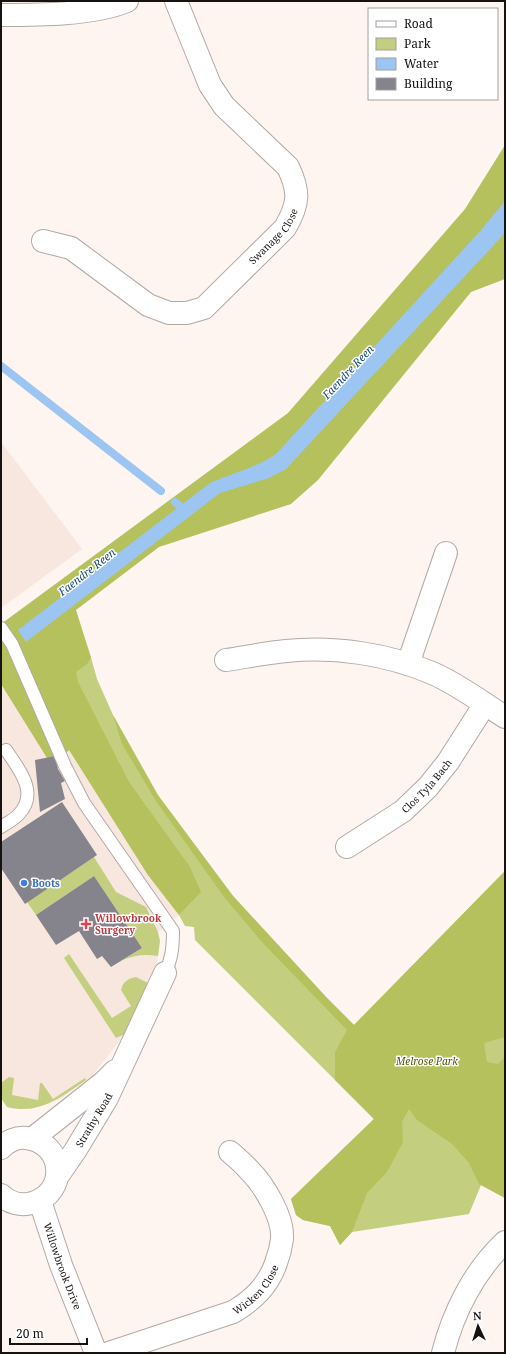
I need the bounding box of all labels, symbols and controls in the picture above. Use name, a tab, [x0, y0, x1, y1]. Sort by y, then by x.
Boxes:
legend	[368, 8, 498, 100]
text: Road	[404, 15, 434, 32]
text: Park	[404, 35, 432, 52]
text: Water	[404, 55, 439, 72]
text: Building	[404, 75, 453, 92]
street label: Swanage Close	[245, 206, 301, 267]
water label: Faendre Reen	[318, 341, 377, 403]
water label: Faendre Reen	[54, 544, 119, 599]
street label: Clos Tyla Bach	[398, 755, 455, 816]
place label: Boots	[32, 876, 60, 890]
marker: Boots	[19, 878, 29, 888]
place label: Willowbrook Surgery	[95, 911, 162, 937]
marker: Willowbrook Surgery	[80, 918, 92, 930]
park label: Melrose Park	[395, 1054, 458, 1068]
street label: Strathy Road	[72, 1090, 115, 1150]
street label: Willowbrook Drive	[41, 1221, 85, 1312]
street label: Wicken Close	[230, 1263, 282, 1318]
north arrow	[458, 1306, 498, 1346]
text: N	[472, 1308, 482, 1323]
scale bar	[10, 1320, 87, 1346]
text: 20 m	[16, 1325, 44, 1342]

